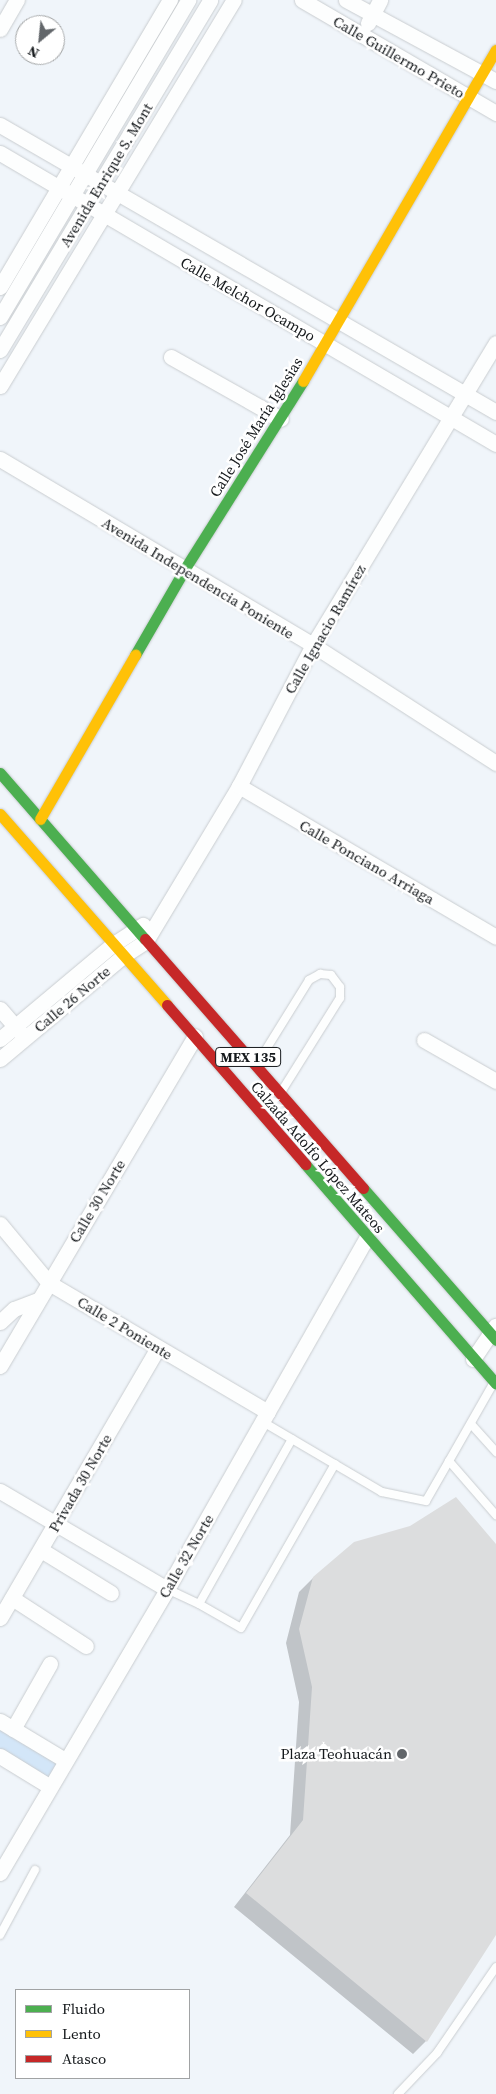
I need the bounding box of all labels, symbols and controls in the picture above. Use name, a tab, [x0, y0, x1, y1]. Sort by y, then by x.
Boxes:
street label: Calle Guillermo Prieto	[330, 12, 468, 102]
north arrow	[15, 15, 65, 65]
text: N	[24, 41, 43, 64]
street label: Avenida Enrique S. Mont	[56, 100, 156, 250]
street label: Calle Melchor Ocampo	[178, 253, 318, 345]
street label: Calle José María Iglesias	[206, 354, 306, 500]
street label: Avenida Independencia Poniente	[99, 513, 297, 643]
street label: Calle Ignacio Ramírez	[281, 561, 369, 697]
street label: Calle Ponciano Arriaga	[296, 816, 438, 908]
street label: Calle 26 Norte	[30, 962, 114, 1036]
road number: MEX 135	[214, 1046, 282, 1068]
street label: Calzada Adolfo López Mateos	[247, 1078, 389, 1236]
street label: Calle 30 Norte	[65, 1156, 129, 1246]
street label: Calle 2 Poniente	[74, 1293, 176, 1363]
street label: Privada 30 Norte	[45, 1431, 115, 1535]
street label: Calle 32 Norte	[155, 1511, 217, 1601]
place label: Plaza Teohuacán	[280, 1745, 392, 1763]
marker: Plaza Teohuacán	[396, 1748, 408, 1760]
legend	[15, 1989, 190, 2079]
text: Fluido	[62, 1998, 105, 2019]
text: Lento	[62, 2023, 101, 2044]
text: Atasco	[62, 2048, 106, 2069]

